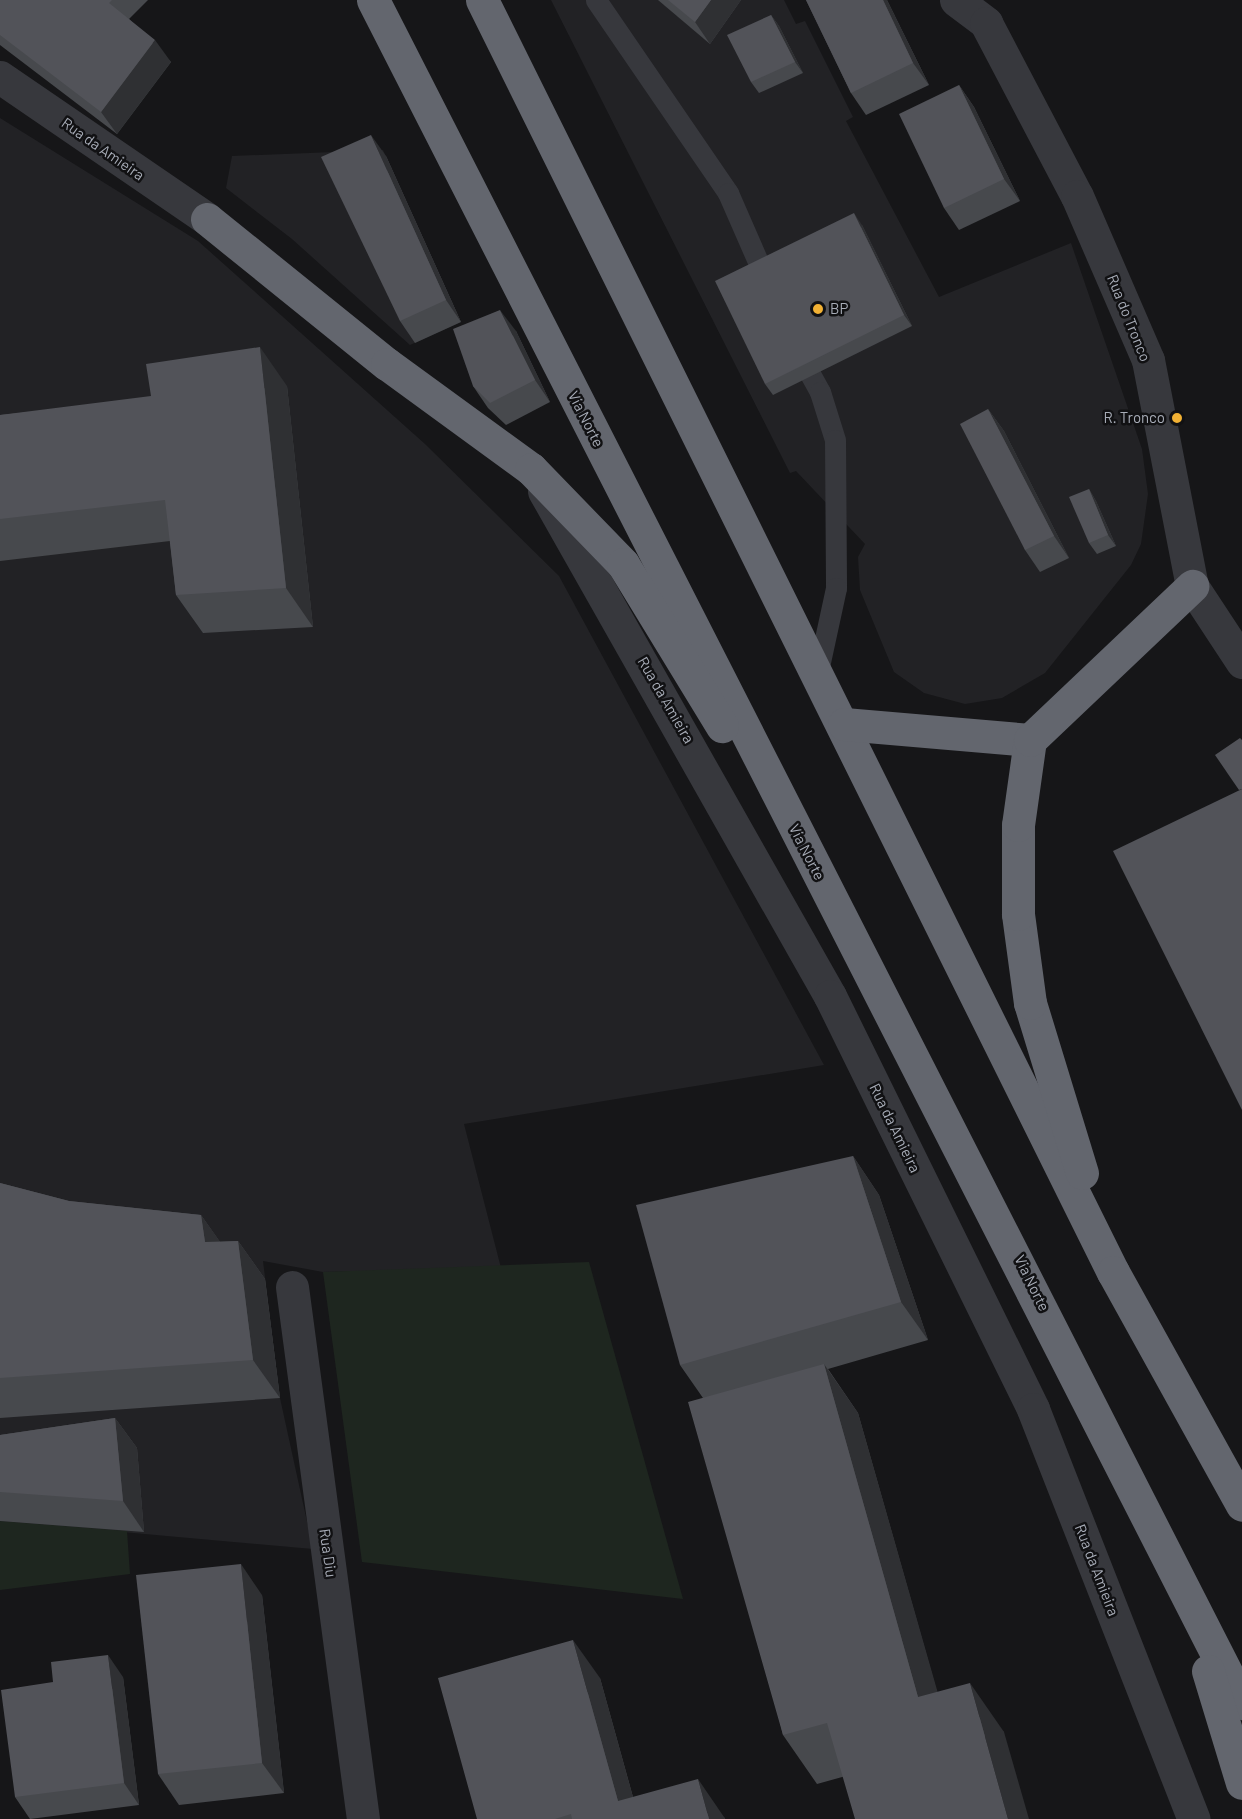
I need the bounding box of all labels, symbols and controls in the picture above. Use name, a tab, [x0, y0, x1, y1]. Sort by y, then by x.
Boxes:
street label: Rua da Amieira	[58, 114, 148, 184]
street label: Rua do Tronco	[1103, 272, 1155, 364]
place label: BP	[830, 300, 848, 318]
marker: BP	[811, 302, 825, 316]
street label: Via Norte	[564, 388, 608, 450]
place label: R. Tronco	[1103, 409, 1165, 427]
marker: R. Tronco	[1170, 411, 1184, 425]
street label: Rua da Amieira	[634, 654, 698, 746]
street label: Via Norte	[785, 821, 829, 883]
street label: Rua da Amieira	[866, 1080, 924, 1176]
street label: Via Norte	[1011, 1252, 1053, 1314]
street label: Rua da Amieira	[1071, 1522, 1123, 1618]
street label: Rua Diu	[316, 1527, 340, 1579]

